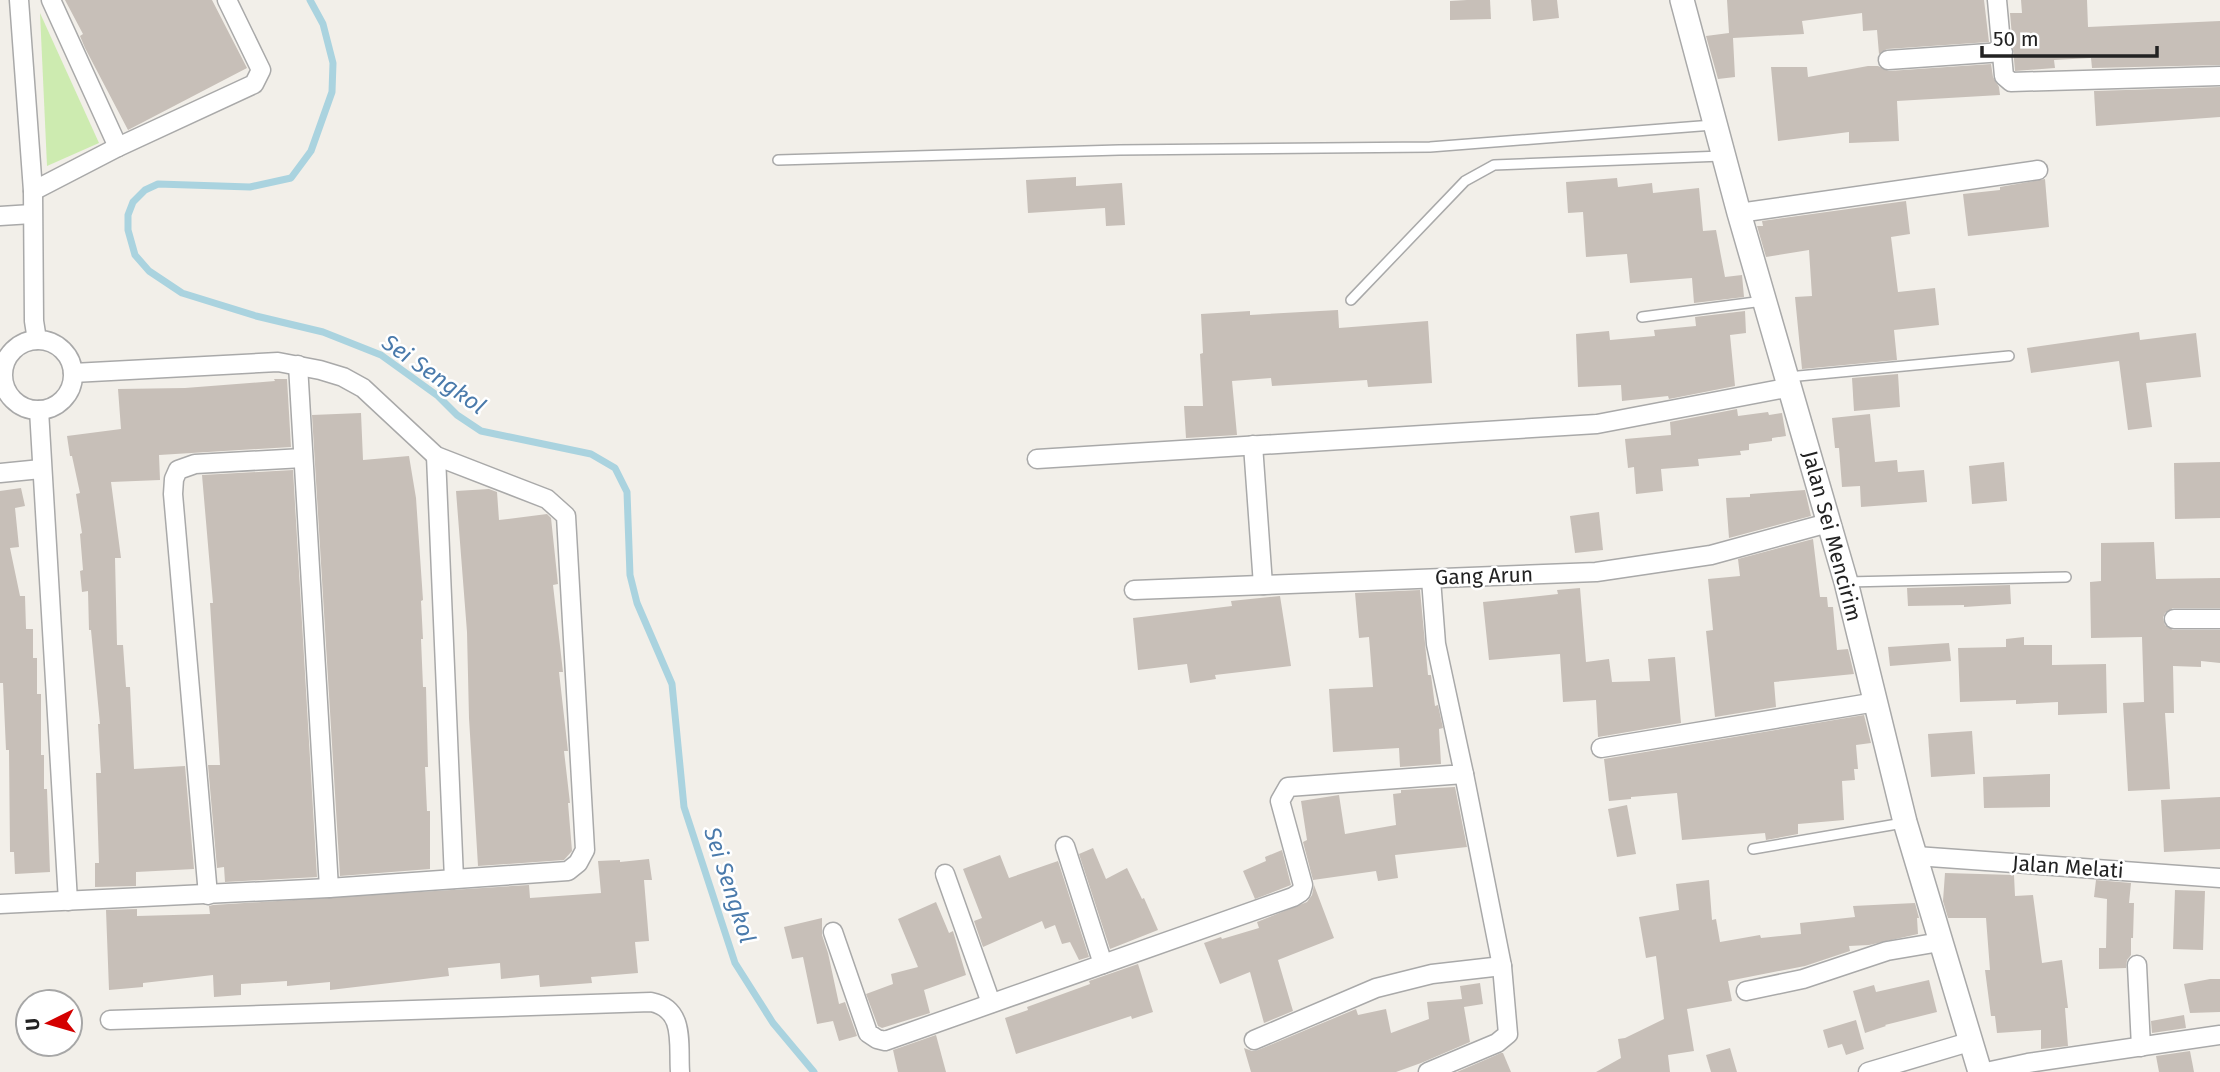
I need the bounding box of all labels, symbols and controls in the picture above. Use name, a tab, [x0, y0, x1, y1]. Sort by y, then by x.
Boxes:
scale bar	[1982, 14, 2157, 58]
text: 50 m	[1993, 26, 2039, 52]
water label: Sei Sengkol	[376, 328, 491, 420]
street label: Jalan Sei Mencirim	[1797, 448, 1867, 624]
street label: Gang Arun	[1435, 561, 1533, 591]
water label: Sei Sengkol	[698, 823, 762, 946]
street label: Jalan Melati	[2011, 850, 2125, 884]
north arrow	[14, 988, 84, 1058]
text: U	[21, 1017, 45, 1032]

